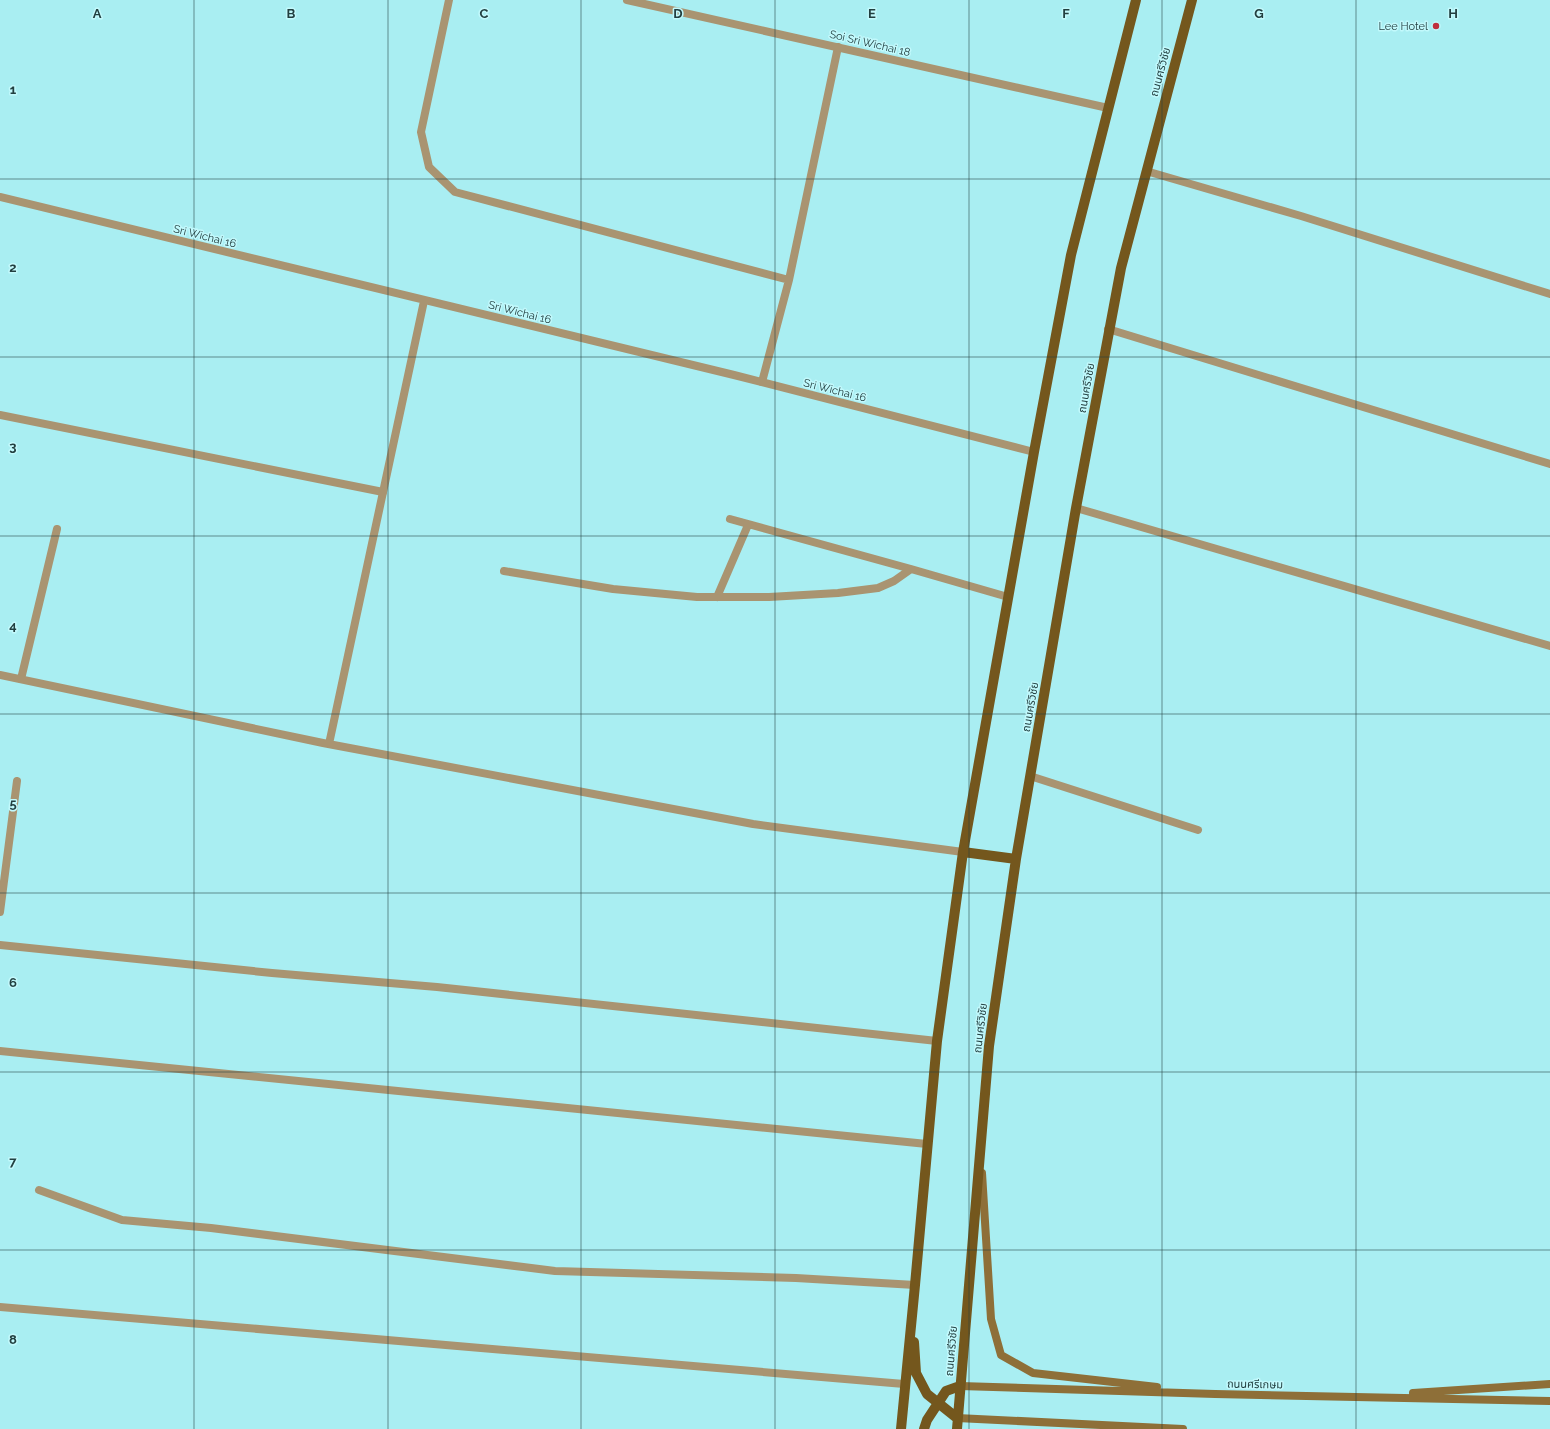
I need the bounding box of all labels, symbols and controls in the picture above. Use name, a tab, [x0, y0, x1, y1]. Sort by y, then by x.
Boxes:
text: A	[93, 6, 102, 21]
text: B	[287, 6, 296, 21]
text: C	[480, 6, 489, 21]
text: D	[673, 6, 683, 21]
text: E	[868, 6, 876, 21]
text: F	[1062, 6, 1070, 21]
text: G	[1254, 6, 1264, 21]
text: H	[1448, 6, 1458, 21]
place label: Lee Hotel	[1378, 20, 1428, 33]
marker: Lee Hotel	[1431, 21, 1441, 31]
street label: Soi Sri Wichai 18	[828, 28, 912, 59]
street label: ถนนศรีวิชัย	[1148, 46, 1173, 98]
text: 1	[10, 82, 17, 97]
street label: Sri Wichai 16	[172, 222, 238, 251]
text: 2	[9, 260, 17, 275]
street label: Sri Wichai 16	[487, 298, 553, 327]
street label: ถนนศรีวิชัย	[1076, 362, 1097, 414]
street label: Sri Wichai 16	[802, 376, 868, 405]
text: 3	[9, 439, 17, 454]
text: 4	[9, 618, 17, 633]
street label: ถนนศรีวิชัย	[1020, 681, 1041, 733]
text: 5	[9, 796, 17, 811]
text: 6	[9, 975, 17, 990]
street label: ถนนศรีวิชัย	[971, 1002, 990, 1054]
text: 7	[9, 1154, 17, 1169]
street label: ถนนศรีวิชัย	[943, 1325, 960, 1377]
text: 8	[9, 1332, 17, 1347]
street label: ถนนศรีเกษม	[1227, 1378, 1283, 1391]

